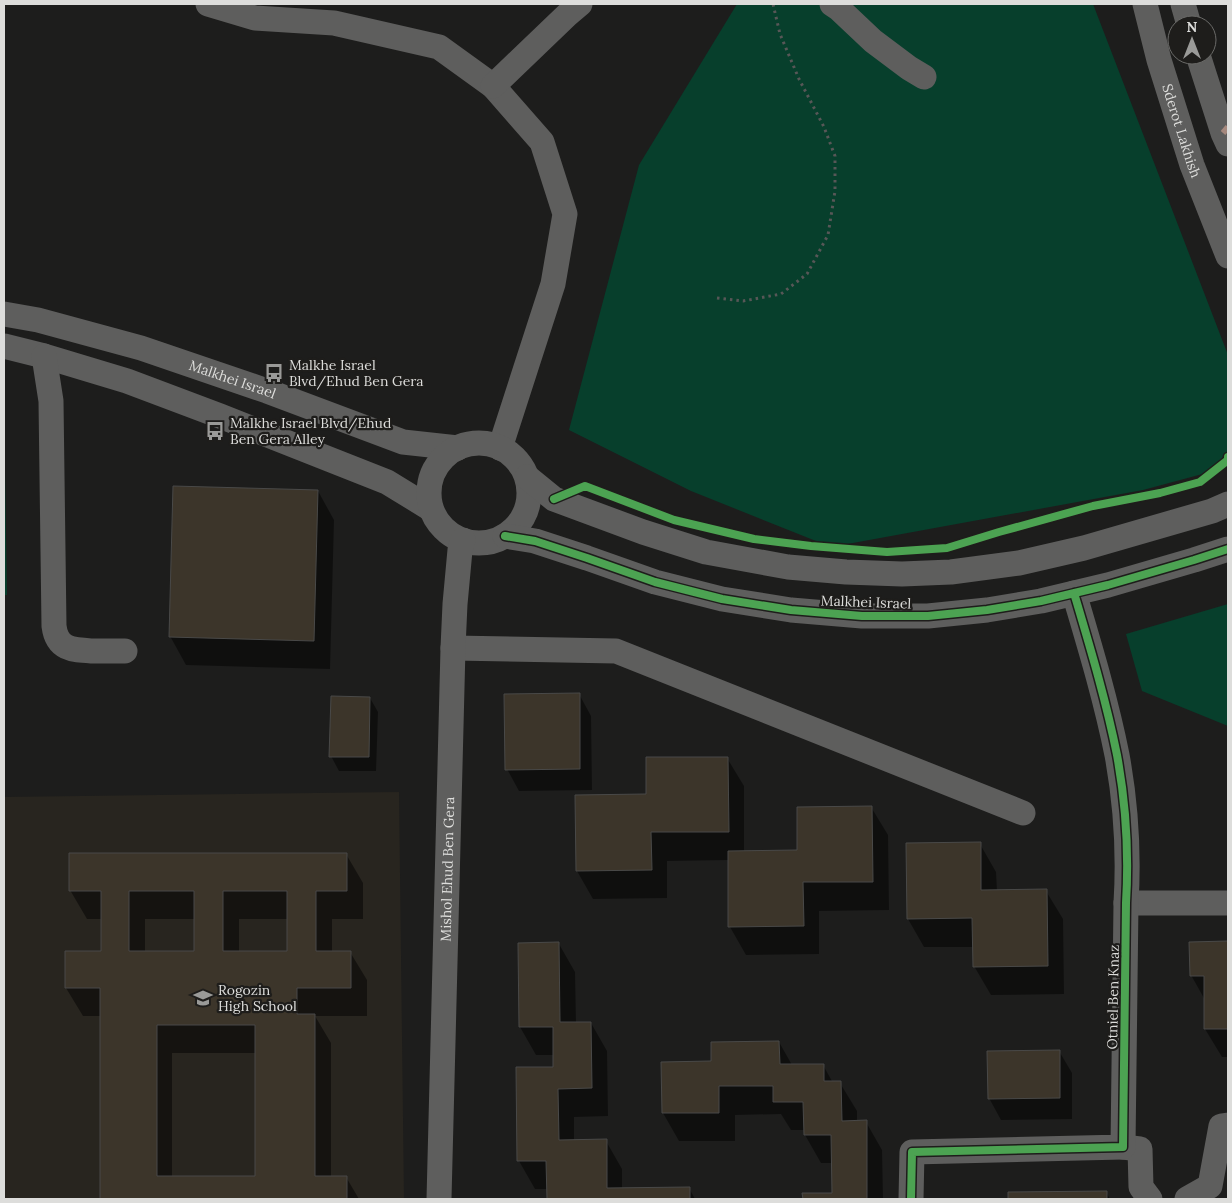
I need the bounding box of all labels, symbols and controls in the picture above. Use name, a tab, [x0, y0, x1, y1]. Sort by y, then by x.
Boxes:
north arrow	[1167, 15, 1217, 65]
text: N	[1187, 18, 1198, 36]
street label: Sderot Lakhish	[1158, 82, 1205, 180]
street label: Malkhei Israel	[187, 356, 279, 403]
place label: Malkhe Israel Blvd/Ehud Ben Gera	[289, 356, 424, 390]
bus stop icon: Malkhe Israel Blvd/Ehud Ben Gera	[263, 362, 285, 384]
place label: Malkhe Israel Blvd/Ehud Ben Gera Alley	[230, 414, 391, 448]
bus stop icon: Malkhe Israel Blvd/Ehud Ben Gera Alley	[204, 420, 226, 442]
street label: Malkhei Israel	[820, 591, 912, 613]
street label: Mishol Ehud Ben Gera	[437, 796, 458, 942]
street label: Otniel Ben Knaz	[1103, 944, 1123, 1050]
place label: Rogozin High School	[218, 981, 297, 1015]
school or university icon: Rogozin High School	[192, 987, 214, 1009]

